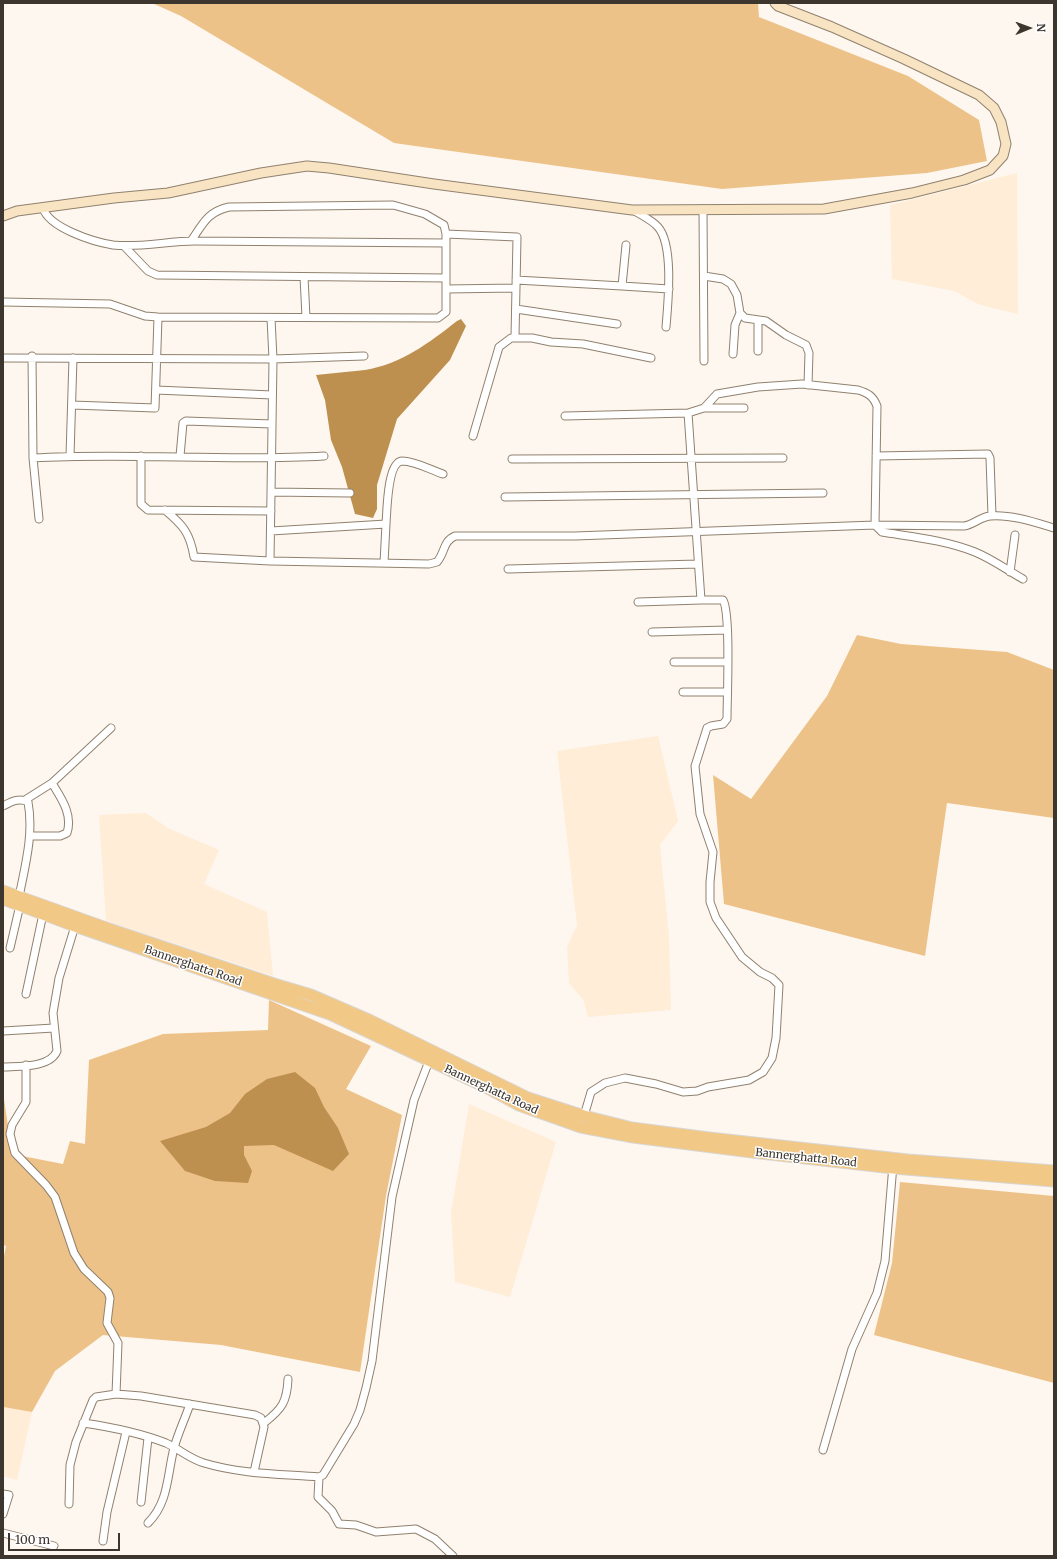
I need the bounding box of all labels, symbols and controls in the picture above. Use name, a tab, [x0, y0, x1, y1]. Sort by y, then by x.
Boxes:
north arrow	[1009, 8, 1049, 48]
text: N	[1034, 23, 1048, 32]
street label: Bannerghatta Road	[143, 943, 243, 989]
street label: Bannerghatta Road	[442, 1062, 540, 1118]
street label: Bannerghatta Road	[755, 1146, 857, 1170]
scale bar	[10, 1525, 122, 1551]
text: 100 m	[15, 1532, 50, 1547]

